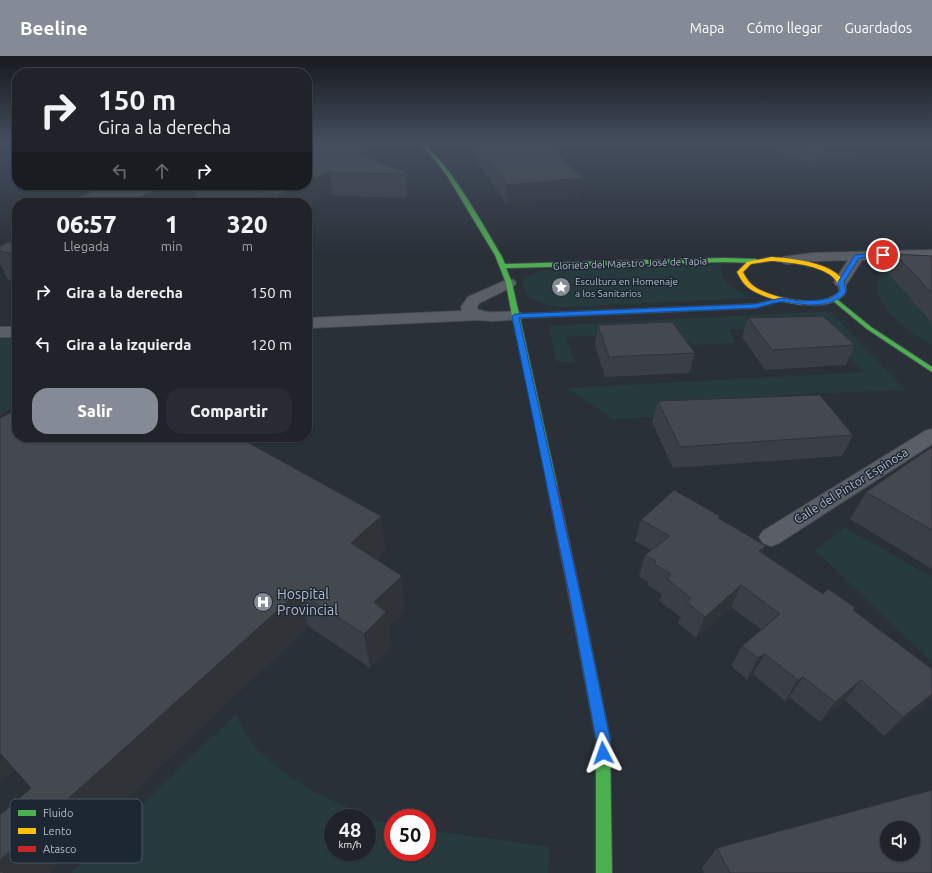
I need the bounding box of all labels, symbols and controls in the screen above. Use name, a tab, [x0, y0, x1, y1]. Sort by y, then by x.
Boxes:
text: Beeline	[20, 17, 88, 39]
text: Mapa	[690, 20, 725, 36]
text: Cómo llegar	[747, 20, 822, 36]
text: Guardados	[844, 20, 912, 36]
icon: right	[32, 84, 84, 136]
text: 150 m	[98, 84, 176, 115]
text: Gira a la derecha	[98, 117, 231, 137]
icon: left	[109, 160, 131, 182]
icon: ahead	[151, 160, 173, 182]
icon: right	[193, 160, 215, 182]
text: 06:57	[56, 211, 116, 238]
text: 1	[165, 211, 178, 238]
text: 320	[227, 211, 268, 238]
pin	[866, 238, 900, 272]
text: Llegada	[64, 239, 109, 253]
text: min	[161, 239, 183, 253]
text: m	[242, 239, 253, 253]
icon: arrive	[872, 244, 894, 266]
street label: Glorieta del Maestro José de Tapia	[553, 255, 707, 272]
place icon: Escultura en Homenaje a los Sanitarios	[550, 276, 572, 298]
place label: Escultura en Homenaje a los Sanitarios	[575, 276, 678, 299]
icon: right	[32, 281, 54, 303]
text: Gira a la derecha	[66, 284, 183, 301]
text: 150 m	[250, 284, 292, 301]
icon: left	[32, 333, 54, 355]
text: Gira a la izquierda	[66, 336, 192, 353]
text: 120 m	[250, 336, 292, 353]
button: Salir	[32, 388, 158, 434]
button: Compartir	[166, 388, 292, 434]
street label: Calle del Pintor Espinosa	[791, 445, 910, 526]
place label: Hospital Provincial	[277, 586, 338, 618]
hospital icon: Hospital Provincial	[252, 591, 274, 613]
position arrow	[582, 732, 624, 774]
legend	[10, 799, 142, 863]
text: Fluido	[43, 807, 74, 819]
speed limit sign: 50	[384, 809, 436, 861]
text: 48	[339, 818, 361, 841]
map controls	[880, 821, 920, 861]
button: sound	[880, 821, 920, 861]
text: Lento	[43, 825, 72, 837]
text: km/h	[338, 839, 362, 850]
text: Atasco	[43, 843, 76, 855]

